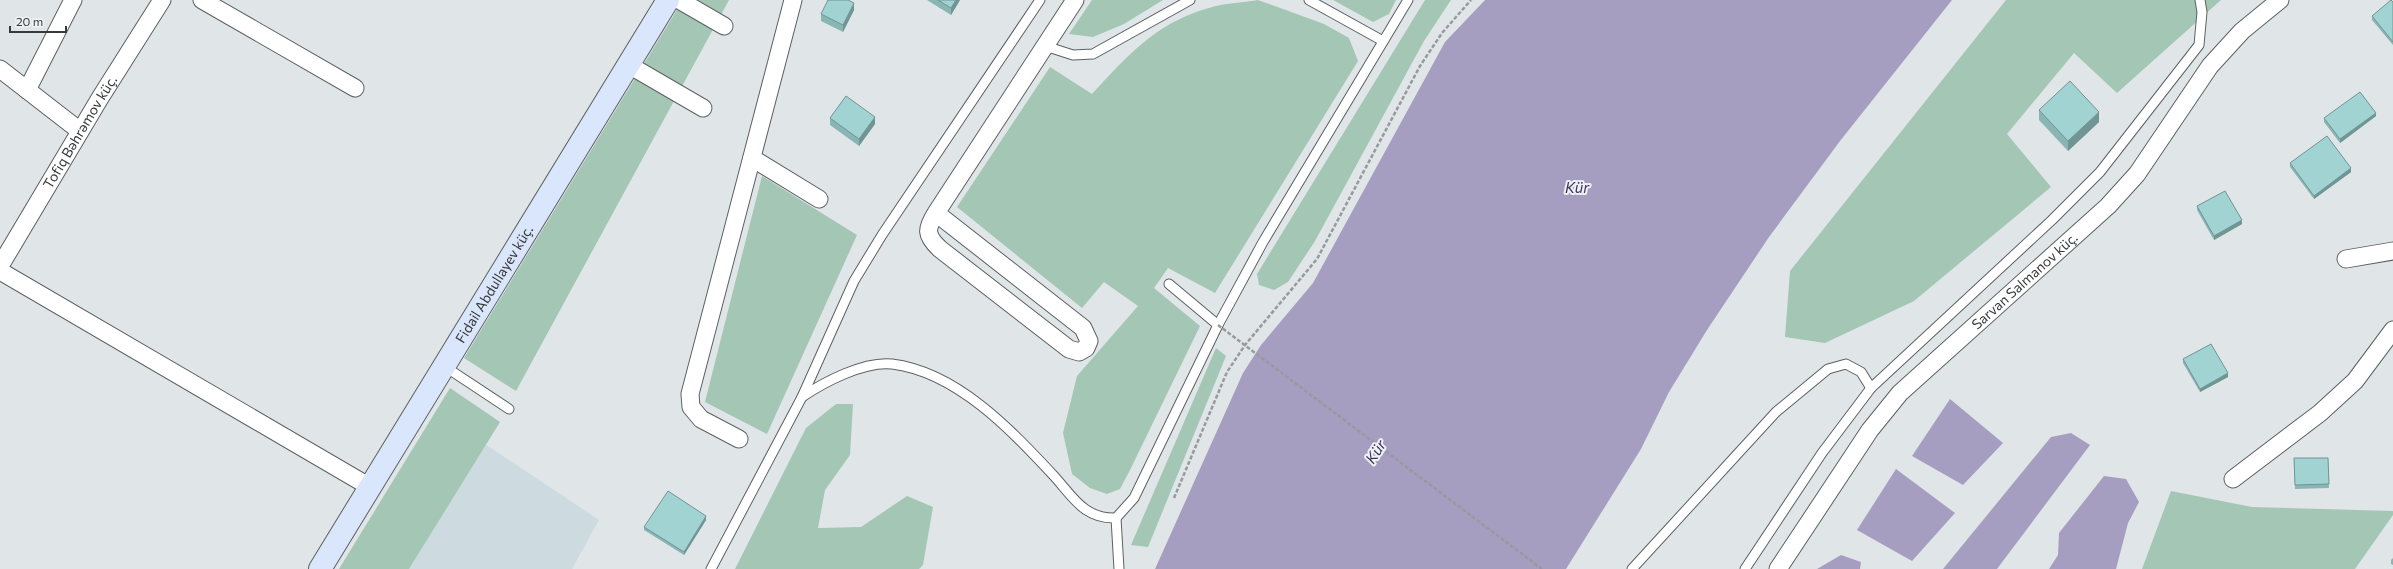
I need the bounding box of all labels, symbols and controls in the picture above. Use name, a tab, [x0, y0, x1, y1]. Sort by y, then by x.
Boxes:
scale bar	[10, 8, 66, 34]
text: 20 m	[16, 14, 43, 28]
street label: Tofiq Bəhrəmov küç.	[39, 72, 120, 192]
water label: Kür	[1565, 178, 1590, 196]
street label: Fidail Abdullayev küç.	[451, 222, 536, 346]
street label: Sarvan Salmanov küç.	[1968, 229, 2081, 333]
water label: Kür	[1361, 436, 1390, 467]

